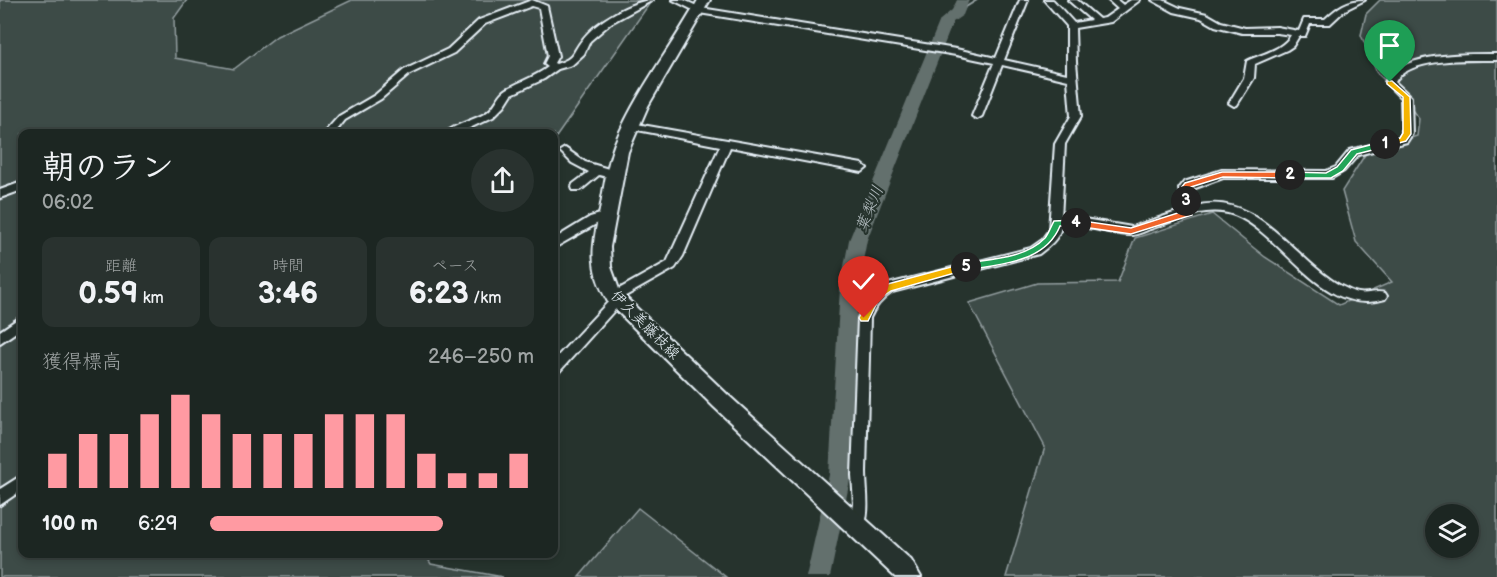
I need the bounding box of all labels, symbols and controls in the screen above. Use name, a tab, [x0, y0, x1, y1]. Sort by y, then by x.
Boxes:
pin	[1364, 20, 1415, 82]
icon: arrive	[1373, 29, 1406, 62]
pin: 1	[1370, 129, 1400, 159]
text: 1	[1382, 134, 1388, 153]
text: 朝のラン	[42, 148, 174, 188]
button: share	[471, 149, 534, 212]
pin: 2	[1275, 160, 1305, 190]
text: 2	[1285, 165, 1295, 184]
water label: 葉梨川	[852, 183, 888, 235]
pin: 3	[1171, 186, 1201, 216]
text: 06:02	[42, 191, 94, 215]
text: 3	[1181, 191, 1191, 210]
pin: 4	[1061, 208, 1091, 238]
text: 4	[1071, 213, 1081, 232]
pin: 5	[951, 252, 981, 282]
pin	[838, 256, 889, 318]
text: 距離	[105, 257, 137, 276]
text: 時間	[272, 257, 304, 276]
text: ペース	[431, 257, 479, 276]
text: 5	[961, 257, 971, 276]
icon: check	[847, 265, 880, 298]
text: 0.59	[78, 276, 138, 312]
text: 3:46	[258, 276, 318, 312]
text: 6:23	[409, 276, 469, 312]
street label: 伊久美藤枝線	[606, 286, 684, 364]
text: km	[138, 289, 164, 308]
text: /km	[469, 289, 501, 308]
text: 246–250 m	[428, 345, 534, 369]
text: 獲得標高	[42, 350, 122, 374]
map controls	[1425, 504, 1479, 558]
button: layers	[1425, 504, 1479, 558]
text: 100 m	[42, 512, 98, 536]
text: 6:29	[138, 512, 178, 536]

